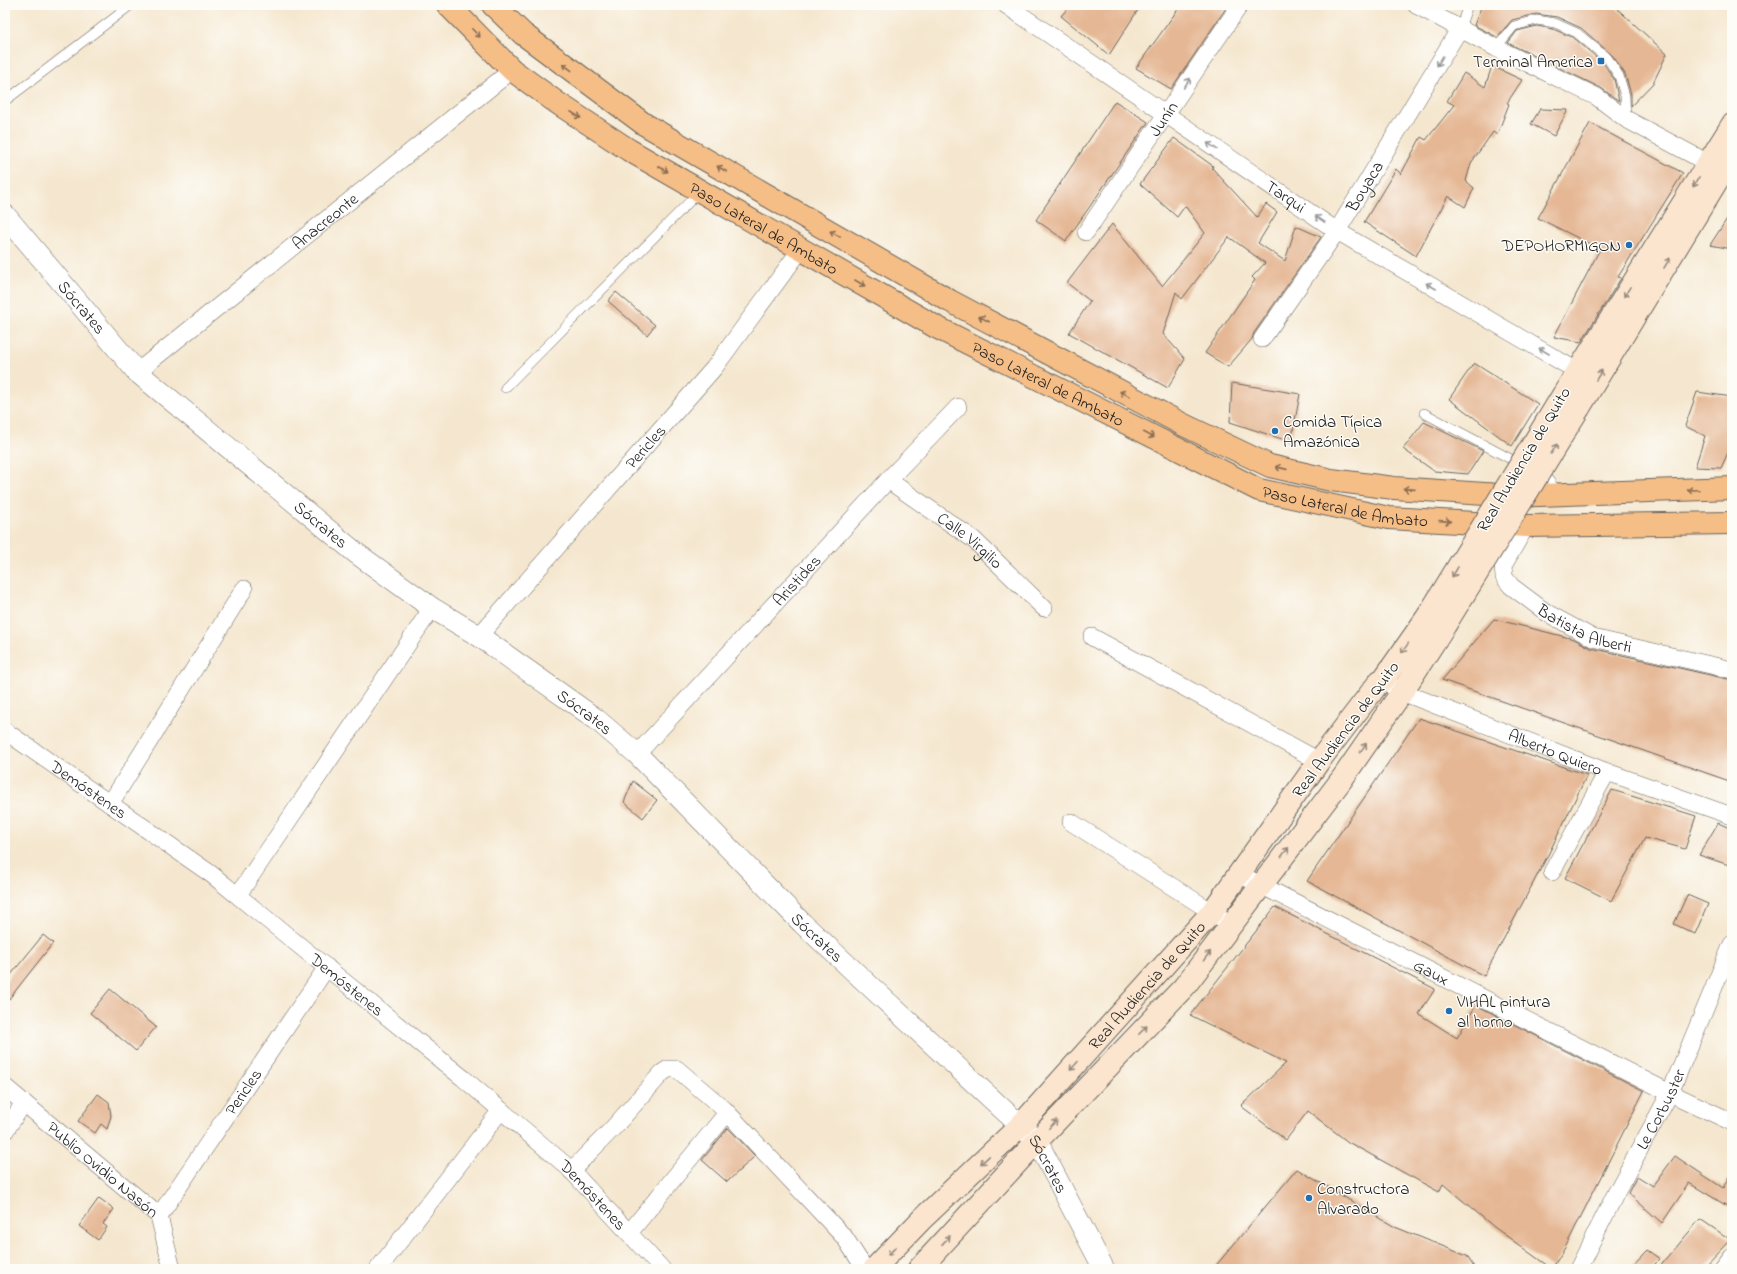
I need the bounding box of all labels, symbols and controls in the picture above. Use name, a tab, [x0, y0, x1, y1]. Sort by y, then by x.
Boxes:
one-way arrow	[471, 28, 480, 38]
place label: Terminal America	[1473, 50, 1593, 75]
one-way arrow	[1435, 55, 1443, 67]
marker: Terminal America	[1596, 56, 1606, 66]
one-way arrow	[562, 63, 573, 72]
one-way arrow	[1183, 77, 1191, 88]
street label: Junín	[1143, 97, 1185, 142]
one-way arrow	[570, 111, 581, 119]
one-way arrow	[1207, 142, 1218, 150]
street label: Boyaca	[1340, 157, 1391, 218]
one-way arrow	[716, 165, 728, 173]
one-way arrow	[657, 166, 669, 174]
street label: Tarqui	[1260, 175, 1310, 220]
street label: Paso Lateral de Ambato	[684, 176, 843, 282]
one-way arrow	[1692, 176, 1700, 187]
street label: Anacreonte	[287, 187, 365, 257]
one-way arrow	[1314, 215, 1325, 223]
one-way arrow	[829, 230, 841, 238]
place label: DEPOHORMIGON	[1501, 234, 1621, 259]
marker: DEPOHORMIGON	[1624, 240, 1634, 250]
one-way arrow	[1663, 257, 1671, 269]
street label: Sócrates	[51, 275, 111, 340]
one-way arrow	[854, 280, 866, 288]
one-way arrow	[1425, 281, 1437, 289]
one-way arrow	[1622, 286, 1630, 298]
one-way arrow	[978, 315, 990, 323]
street label: Paso Lateral de Ambato	[967, 336, 1128, 434]
one-way arrow	[1538, 347, 1549, 355]
one-way arrow	[1596, 369, 1604, 381]
street label: Real Audiencia de Quito	[1471, 382, 1578, 537]
one-way arrow	[1119, 389, 1131, 397]
place label: Comida Típica Amazónica	[1283, 410, 1382, 455]
street label: Pericles	[620, 420, 673, 475]
marker: Comida Típica Amazónica	[1270, 426, 1280, 436]
one-way arrow	[1143, 431, 1155, 439]
one-way arrow	[1550, 443, 1558, 455]
one-way arrow	[1275, 464, 1288, 472]
street label: Paso Lateral de Ambato	[1260, 480, 1429, 534]
one-way arrow	[1403, 486, 1416, 493]
one-way arrow	[1687, 486, 1700, 493]
street label: Sócrates	[288, 495, 353, 555]
street label: Calle Virgilio	[931, 507, 1008, 576]
one-way arrow	[1438, 518, 1451, 525]
street label: Aristides	[767, 550, 828, 612]
one-way arrow	[1450, 566, 1458, 578]
street label: Batista Alberti	[1530, 598, 1634, 661]
one-way arrow	[1401, 642, 1409, 653]
street label: Real Audiencia de Quito	[1286, 656, 1406, 804]
street label: Sócrates	[551, 684, 617, 742]
street label: Alberto Quiero	[1504, 724, 1606, 783]
one-way arrow	[1359, 743, 1367, 754]
street label: Demóstenes	[44, 754, 132, 826]
one-way arrow	[1281, 847, 1290, 858]
street label: Sócrates	[784, 907, 848, 969]
street label: Real Audiencia de Quito	[1083, 916, 1213, 1056]
street label: Demóstenes	[303, 947, 389, 1023]
one-way arrow	[1203, 951, 1211, 962]
street label: Gaux	[1409, 954, 1453, 993]
place label: VIHAL pintura al horno	[1456, 990, 1550, 1035]
marker: VIHAL pintura al horno	[1444, 1006, 1454, 1016]
one-way arrow	[1138, 1025, 1148, 1035]
one-way arrow	[1070, 1061, 1079, 1071]
street label: Pericles	[219, 1064, 269, 1121]
street label: Le Corbuster	[1631, 1065, 1693, 1155]
street label: Publio Ovidio Nasón	[41, 1116, 163, 1225]
one-way arrow	[1048, 1119, 1058, 1129]
street label: Sócrates	[1023, 1128, 1073, 1198]
street label: Demóstenes	[553, 1153, 632, 1237]
one-way arrow	[980, 1155, 990, 1165]
place label: Constructora Alvarado	[1317, 1177, 1409, 1222]
marker: Constructora Alvarado	[1304, 1193, 1314, 1203]
one-way arrow	[941, 1235, 951, 1245]
one-way arrow	[887, 1246, 897, 1256]

